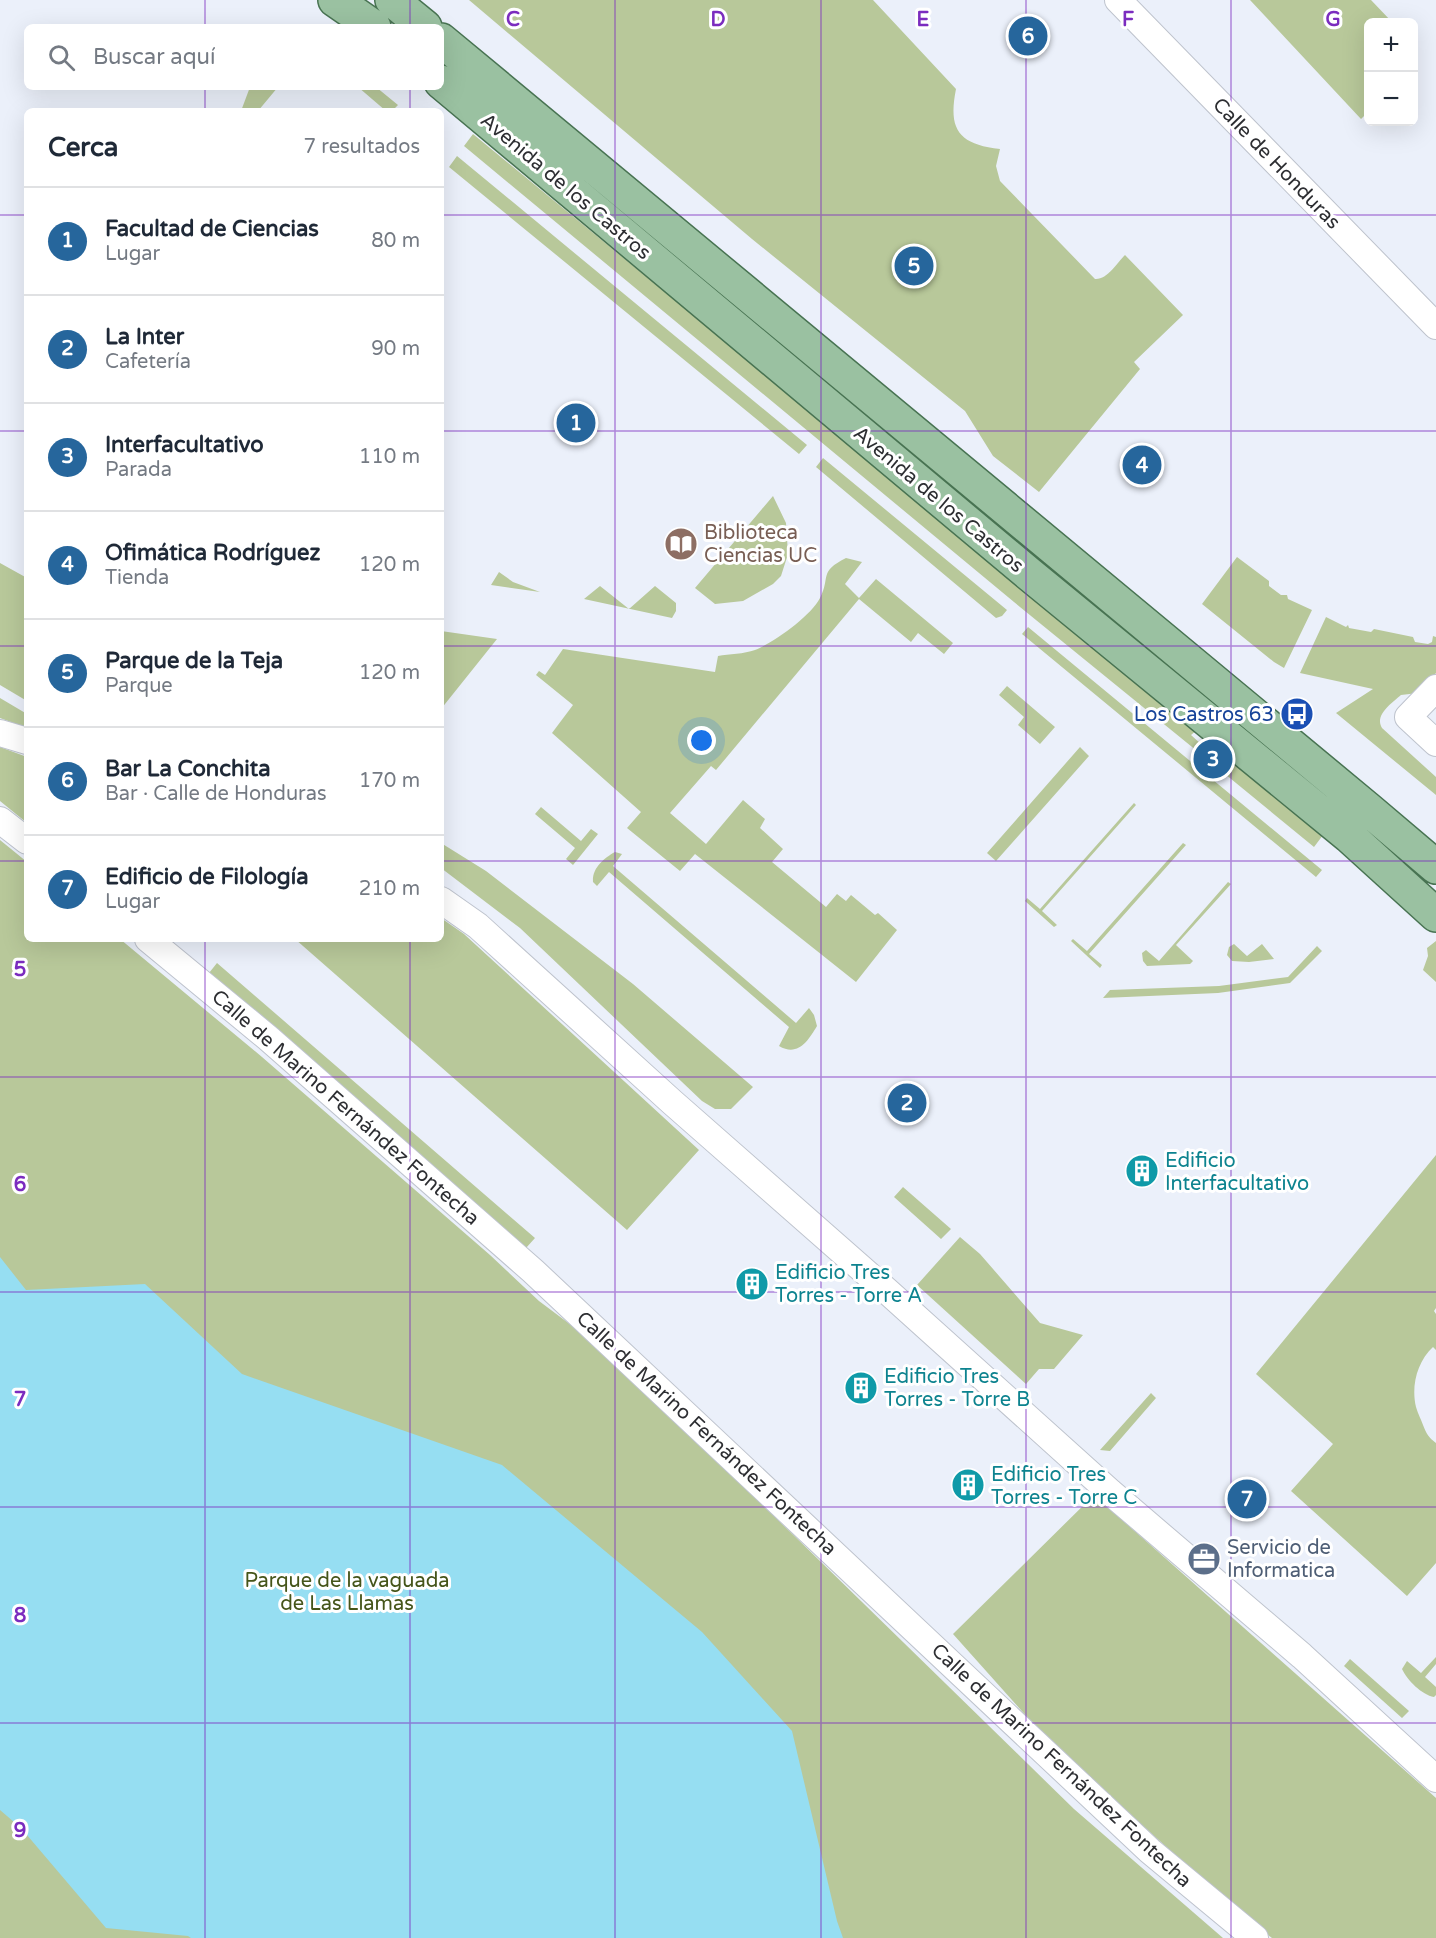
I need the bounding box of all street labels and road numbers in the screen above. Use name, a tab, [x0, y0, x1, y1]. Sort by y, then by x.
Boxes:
street label: Calle de Honduras	[1207, 93, 1345, 234]
street label: Avenida de los Castros	[475, 109, 655, 265]
street label: Avenida de los Castros	[848, 422, 1028, 578]
street label: Calle de Marino Fernández Fontecha	[207, 985, 484, 1231]
street label: Calle de Marino Fernández Fontecha	[571, 1307, 841, 1561]
street label: Calle de Marino Fernández Fontecha	[926, 1639, 1196, 1893]

